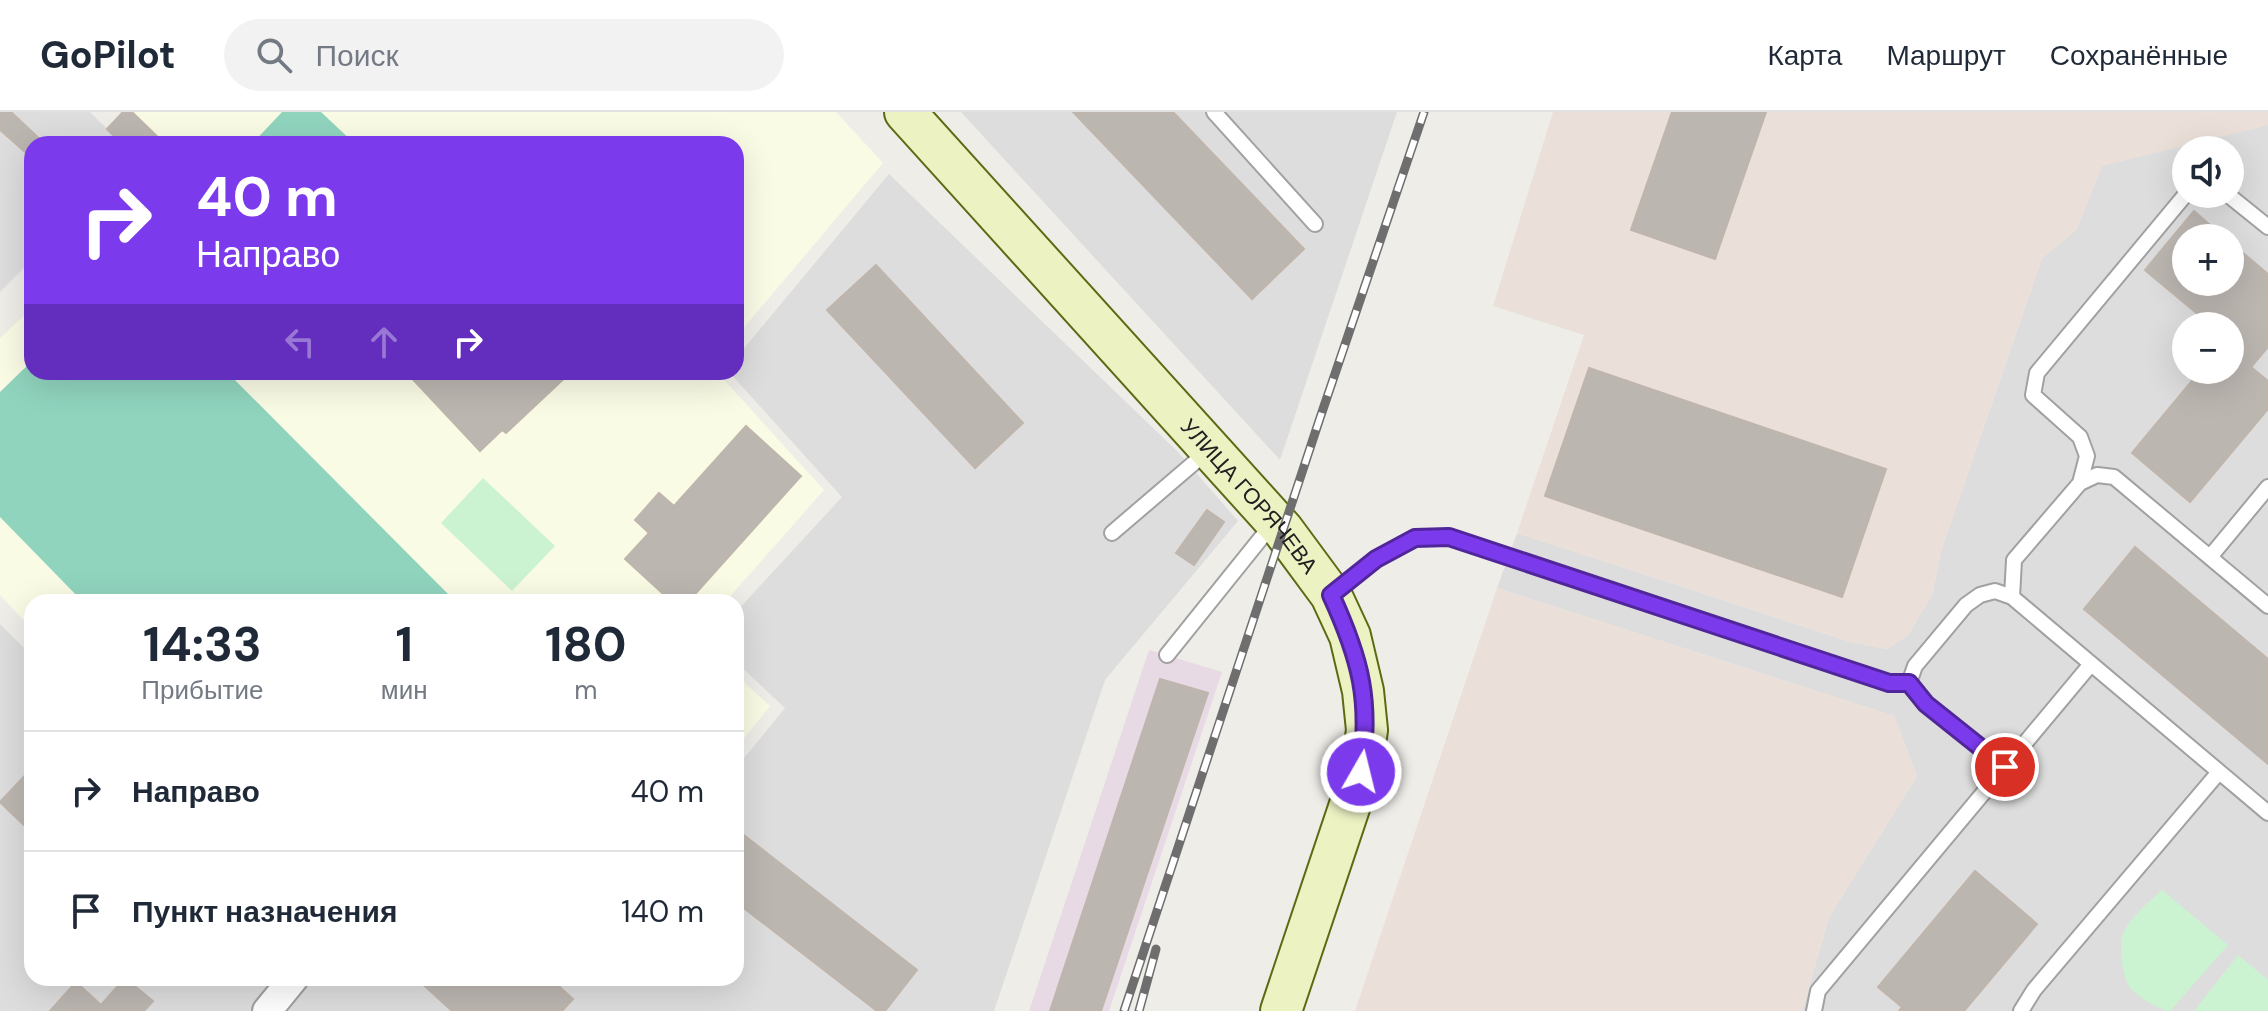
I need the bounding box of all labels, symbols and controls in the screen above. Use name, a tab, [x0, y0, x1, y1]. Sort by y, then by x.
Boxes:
search box	[224, 19, 784, 91]
text: GoPilot	[40, 30, 176, 80]
icon: search	[252, 33, 296, 77]
text: Поиск	[316, 36, 399, 75]
text: Карта	[1767, 37, 1842, 74]
text: Маршрут	[1886, 37, 2006, 74]
text: Сохранённые	[2050, 37, 2228, 74]
map controls	[2172, 136, 2244, 384]
button: sound	[2172, 136, 2244, 208]
text: 40 m	[196, 160, 338, 233]
icon: right	[64, 168, 168, 272]
button: +	[2172, 224, 2244, 296]
text: Направо	[196, 231, 340, 278]
button: −	[2172, 312, 2244, 384]
icon: left	[278, 320, 322, 364]
icon: ahead	[362, 320, 406, 364]
icon: right	[446, 320, 490, 364]
street label: УЛИЦА ГОРЯЧЕВА	[1174, 413, 1324, 580]
text: 14:33	[143, 613, 262, 676]
text: 1	[395, 613, 413, 676]
text: 180	[545, 613, 627, 676]
text: Прибытие	[141, 673, 264, 707]
text: мин	[381, 673, 428, 707]
text: m	[574, 673, 597, 707]
position arrow	[1319, 730, 1403, 814]
pin	[1971, 733, 2039, 801]
icon: arrive	[1983, 745, 2027, 789]
icon: right	[64, 769, 108, 813]
text: Направо	[132, 772, 260, 811]
text: 40 m	[631, 772, 704, 811]
icon: arrive	[64, 889, 108, 933]
text: Пункт назначения	[132, 892, 397, 931]
text: 140 m	[621, 892, 704, 931]

